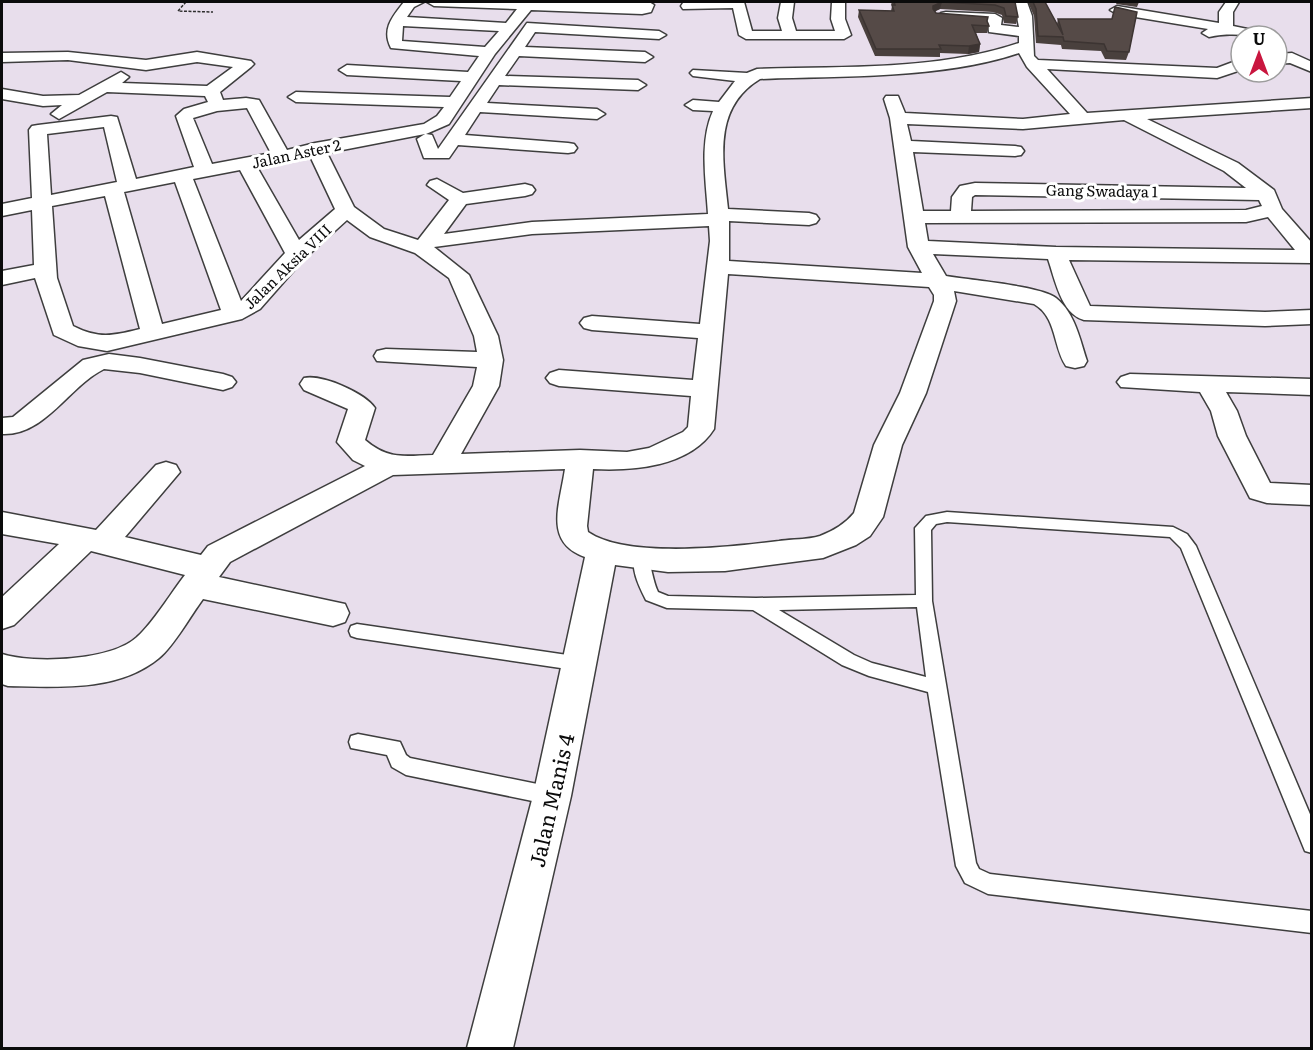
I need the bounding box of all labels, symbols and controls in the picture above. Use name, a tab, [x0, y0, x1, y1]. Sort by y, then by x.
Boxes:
north arrow	[1229, 24, 1289, 84]
text: U	[1253, 26, 1266, 50]
street label: Jalan Aster 2	[249, 132, 343, 174]
street label: Gang Swadaya 1	[1046, 178, 1158, 202]
street label: Jalan Aksia VIII	[238, 218, 336, 314]
street label: Jalan Manis 4	[520, 730, 581, 870]

